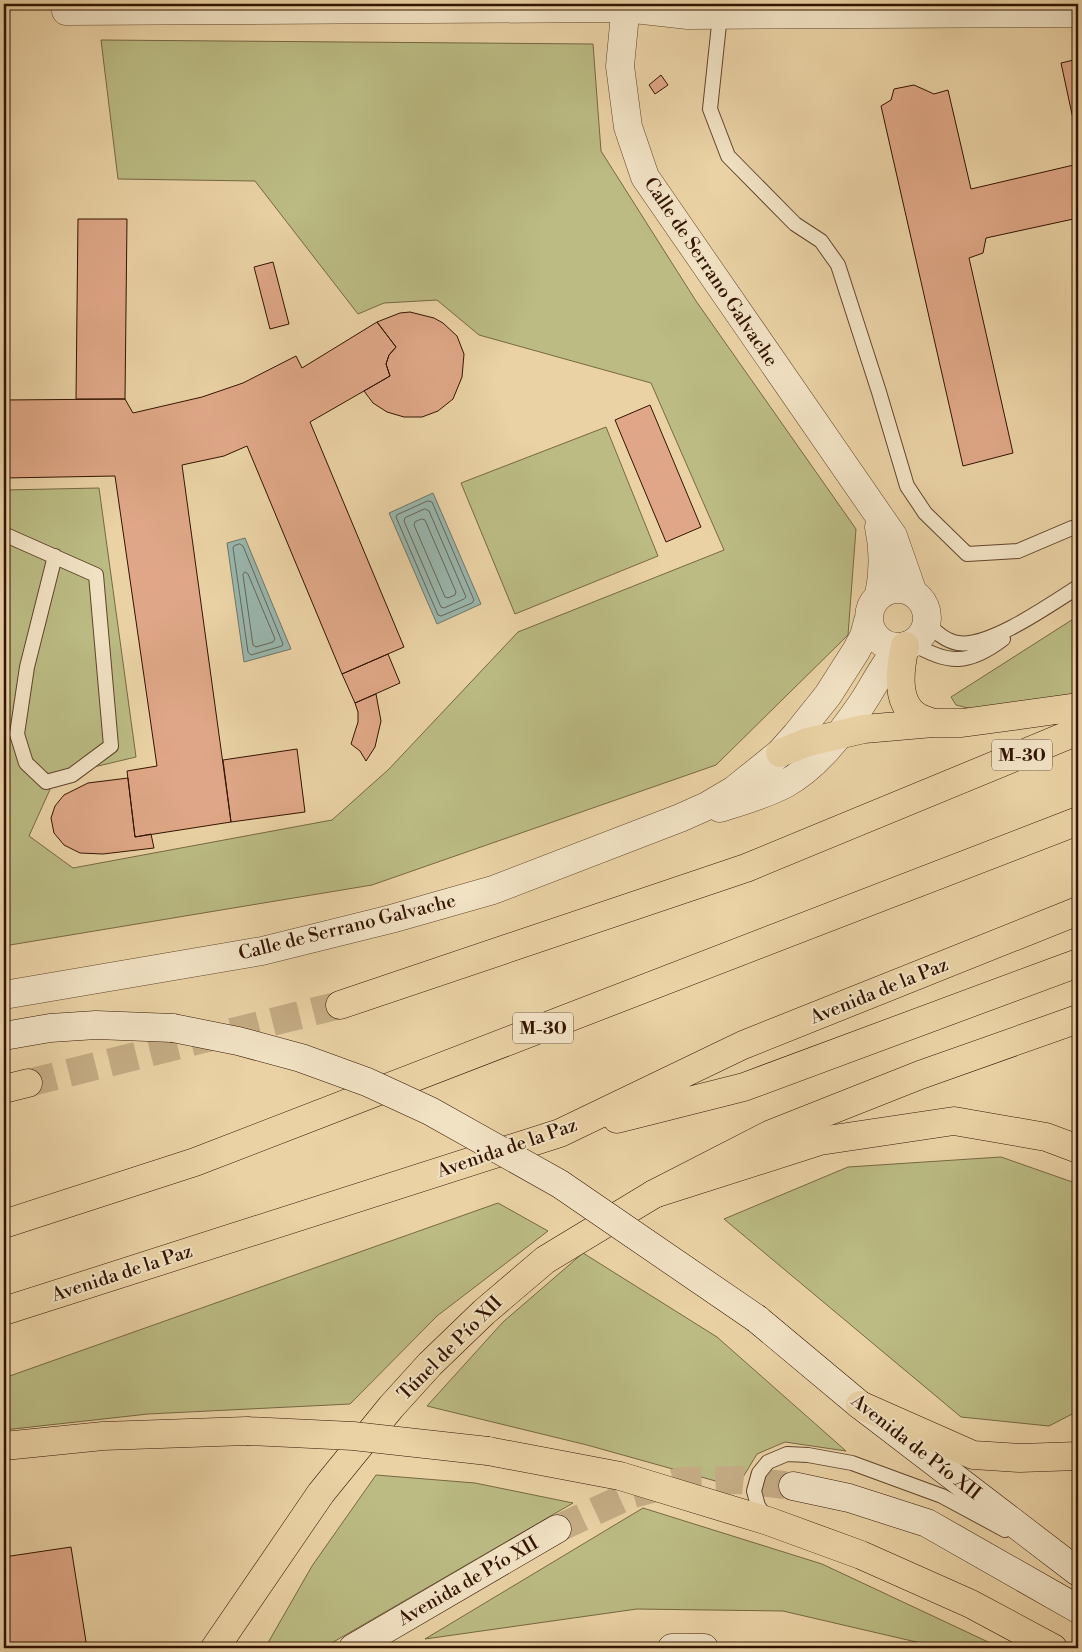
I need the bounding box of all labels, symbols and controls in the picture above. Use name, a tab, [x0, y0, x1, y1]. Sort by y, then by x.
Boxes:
street label: Calle de Serrano Galvache	[639, 173, 783, 371]
road number: M-30	[992, 740, 1052, 770]
street label: Calle de Serrano Galvache	[236, 888, 458, 966]
street label: Avenida de la Paz	[805, 952, 952, 1030]
road number: M-30	[513, 1012, 573, 1044]
street label: Avenida de la Paz	[433, 1113, 580, 1184]
street label: Avenida de la Paz	[47, 1239, 196, 1307]
street label: Túnel de Pío XII	[393, 1291, 507, 1405]
street label: Avenida de Pío XII	[846, 1388, 986, 1505]
street label: Avenida de Pío XII	[393, 1531, 542, 1631]

